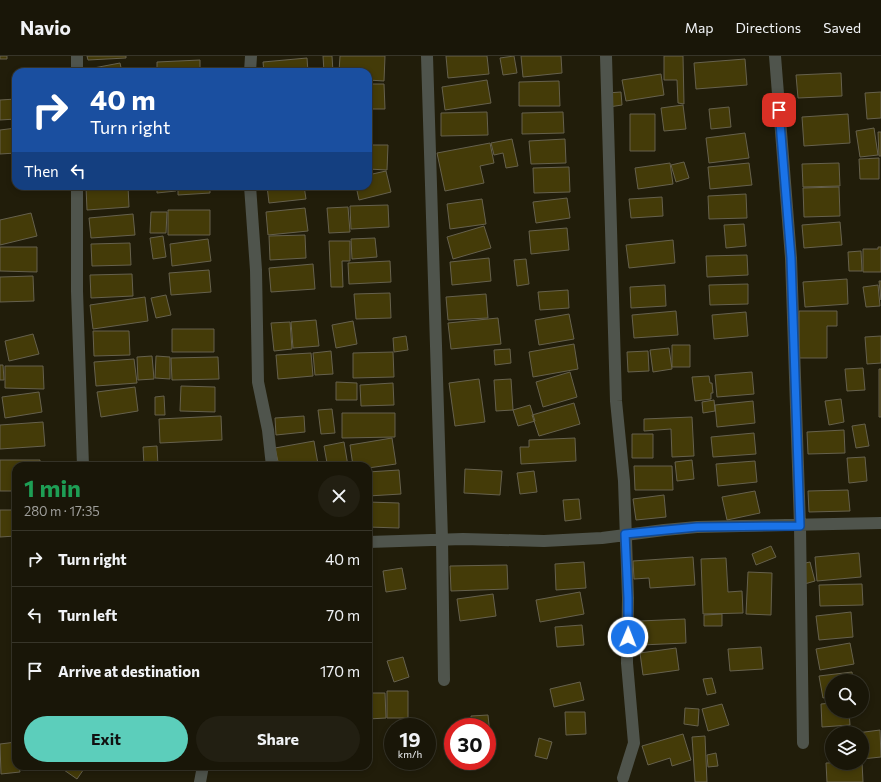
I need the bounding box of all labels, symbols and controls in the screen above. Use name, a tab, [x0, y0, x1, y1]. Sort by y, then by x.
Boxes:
text: Navio	[20, 16, 71, 39]
text: Map	[685, 19, 714, 36]
text: Directions	[736, 19, 801, 36]
text: Saved	[823, 19, 861, 36]
text: 40 m	[90, 82, 156, 116]
icon: right	[24, 84, 76, 136]
pin	[762, 93, 796, 127]
icon: arrive	[768, 99, 790, 121]
text: Turn right	[90, 116, 170, 138]
icon: left	[67, 160, 89, 182]
text: Then	[24, 162, 59, 180]
text: 1 min	[24, 473, 81, 502]
button: close	[318, 475, 360, 517]
text: 280 m · 17:35	[24, 503, 100, 519]
icon: right	[24, 548, 46, 570]
text: Turn right	[58, 550, 127, 568]
text: 40 m	[325, 550, 360, 568]
icon: left	[24, 604, 46, 626]
text: Turn left	[58, 606, 117, 624]
text: 70 m	[326, 606, 360, 624]
position arrow	[607, 616, 649, 658]
icon: arrive	[24, 660, 46, 682]
text: Arrive at destination	[58, 662, 200, 680]
text: 170 m	[320, 662, 360, 680]
map controls	[825, 674, 869, 770]
button: search	[825, 674, 869, 718]
button: Exit	[24, 716, 188, 762]
button: Share	[196, 716, 360, 762]
speed limit sign: 30	[444, 718, 496, 770]
button: layers	[825, 726, 869, 770]
text: 19	[399, 727, 421, 751]
text: km/h	[398, 748, 422, 760]

